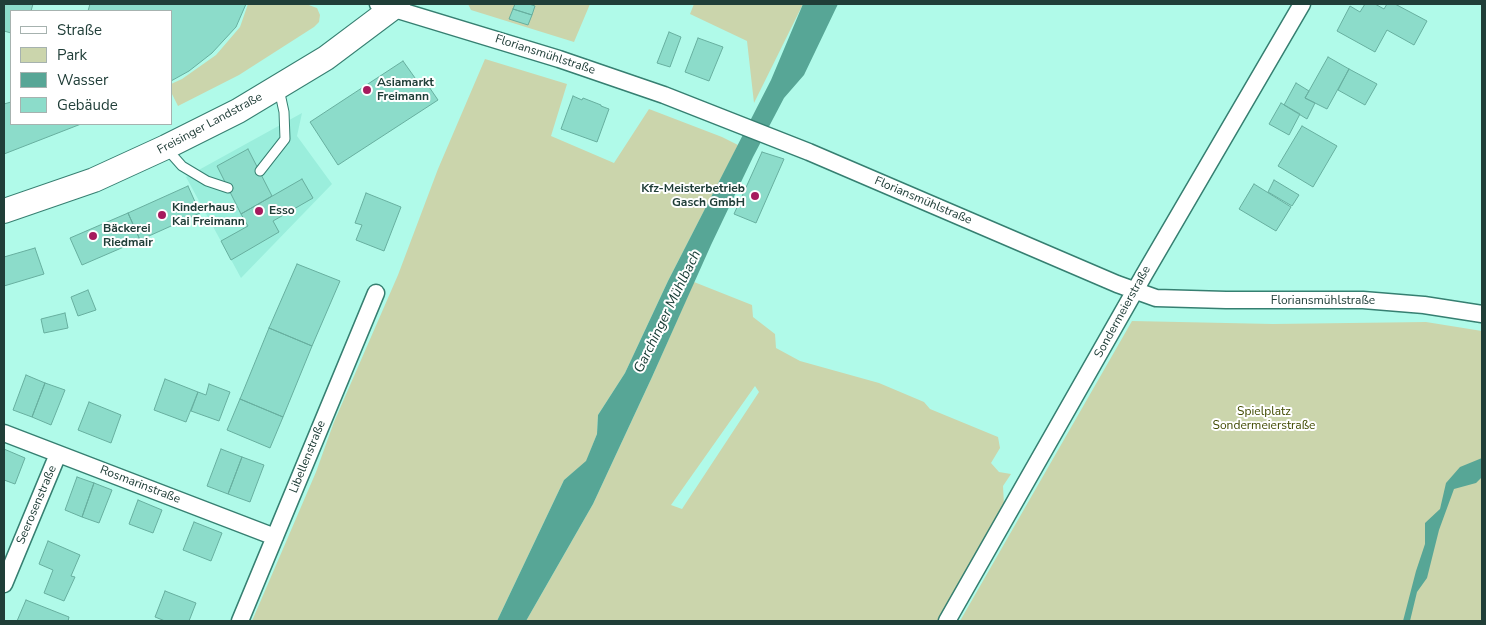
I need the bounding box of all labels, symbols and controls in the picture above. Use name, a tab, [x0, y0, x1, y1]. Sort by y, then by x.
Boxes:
legend	[10, 10, 172, 125]
text: Straße	[57, 20, 102, 40]
street label: Floriansmühlstraße	[493, 32, 597, 78]
text: Park	[57, 45, 87, 65]
text: Wasser	[57, 70, 108, 90]
place label: Asiamarkt Freimann	[377, 76, 434, 104]
marker: Asiamarkt Freimann	[361, 84, 373, 96]
street label: Freisinger Landstraße	[155, 90, 265, 158]
text: Gebäude	[57, 95, 118, 115]
street label: Floriansmühlstraße	[872, 174, 974, 228]
place label: Kfz-Meisterbetrieb Gasch GmbH	[641, 182, 745, 210]
marker: Kfz-Meisterbetrieb Gasch GmbH	[749, 190, 761, 202]
place label: Kinderhaus Kai Freimann	[172, 201, 245, 229]
place label: Esso	[269, 204, 295, 218]
marker: Esso	[253, 205, 265, 217]
marker: Kinderhaus Kai Freimann	[156, 209, 168, 221]
place label: Bäckerei Riedmair	[103, 222, 153, 250]
marker: Bäckerei Riedmair	[87, 230, 99, 242]
water label: Garchinger Mühlbach	[631, 248, 705, 376]
street label: Sondermeierstraße	[1092, 264, 1154, 360]
street label: Floriansmühlstraße	[1271, 294, 1375, 308]
park label: Spielplatz Sondermeierstraße	[1213, 405, 1315, 433]
street label: Libellenstraße	[287, 419, 329, 495]
street label: Seerosenstraße	[14, 463, 60, 547]
street label: Rosmarinstraße	[98, 463, 182, 507]

